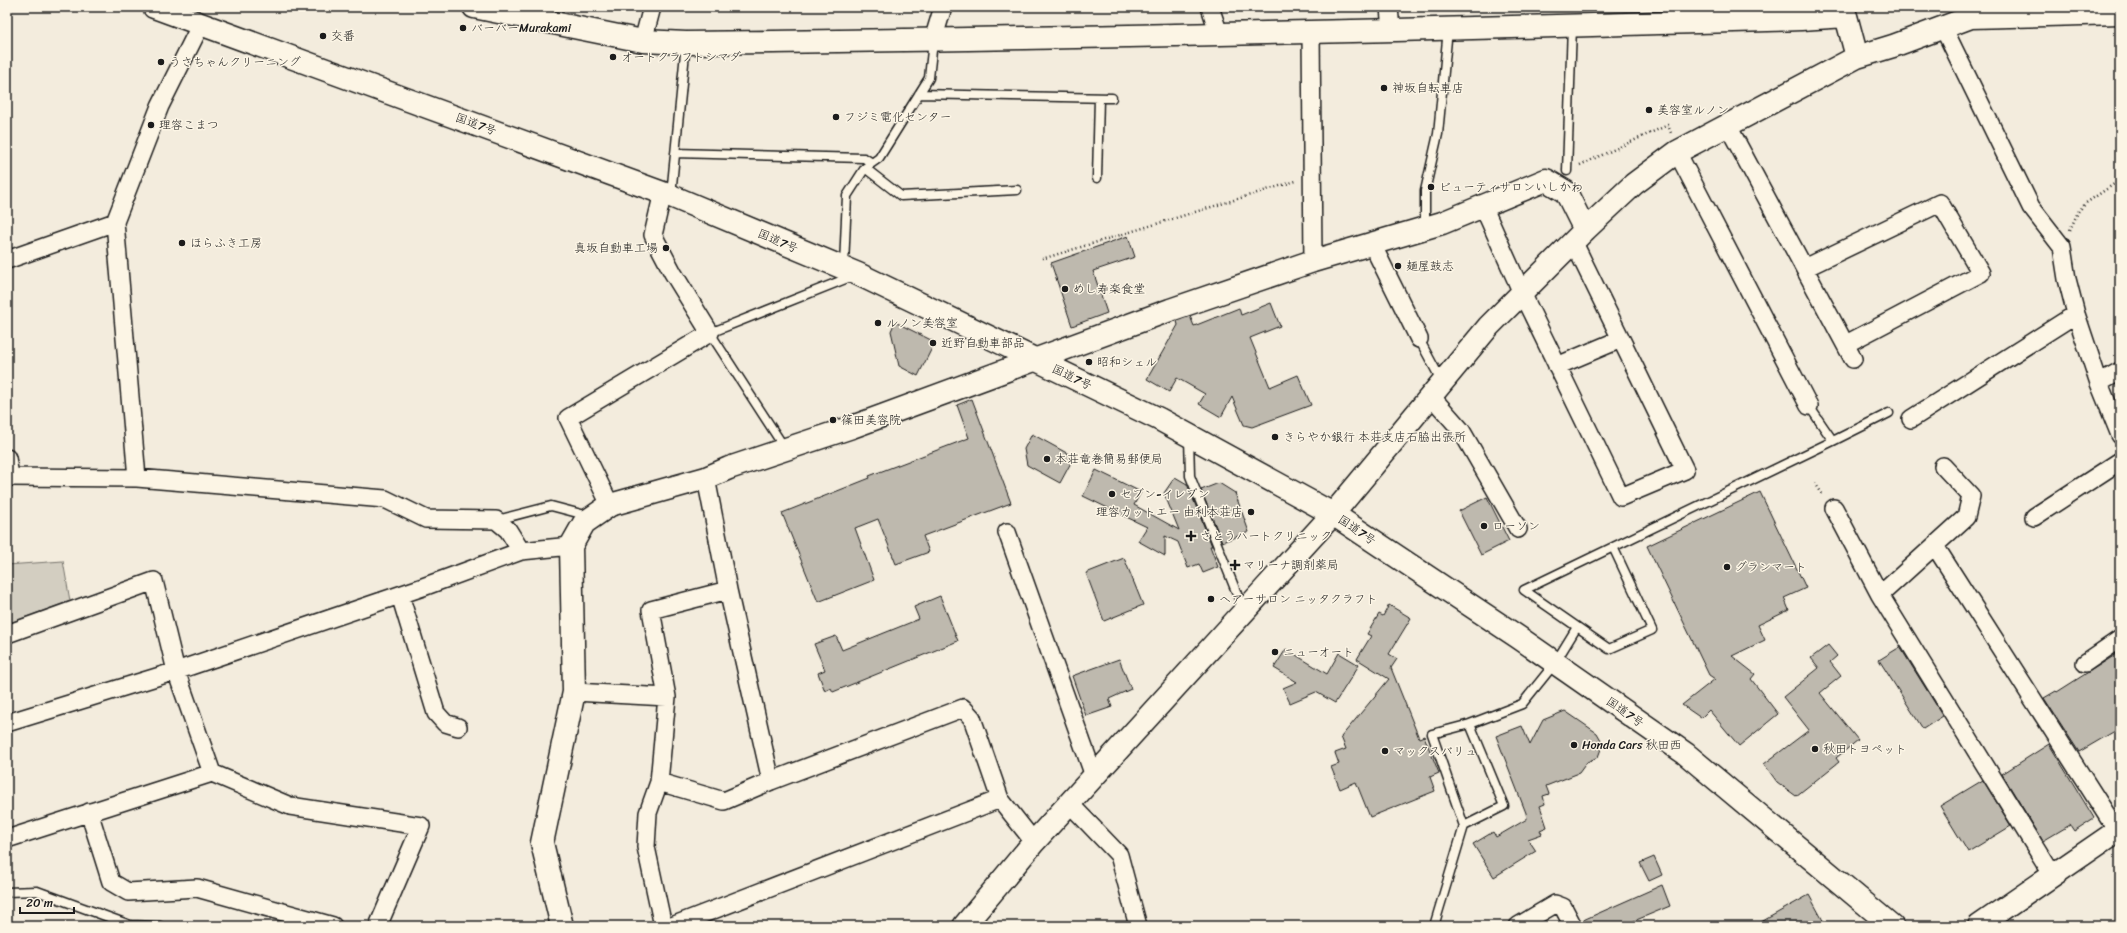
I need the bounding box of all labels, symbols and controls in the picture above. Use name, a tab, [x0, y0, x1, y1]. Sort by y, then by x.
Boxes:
place label: バーバーMurakami	[471, 17, 572, 39]
marker: バーバーMurakami	[458, 23, 468, 33]
place label: 交番	[331, 25, 355, 47]
marker: 交番	[318, 31, 328, 41]
place label: オートクラフトシマダ	[621, 46, 741, 68]
place label: うさちゃんクリーニング	[169, 51, 301, 73]
marker: オートクラフトシマダ	[608, 52, 618, 62]
marker: うさちゃんクリーニング	[156, 57, 166, 67]
place label: 神坂自転車店	[1392, 77, 1464, 99]
marker: 神坂自転車店	[1379, 83, 1389, 93]
place label: 美容室ルノン	[1657, 99, 1729, 121]
marker: 美容室ルノン	[1644, 105, 1654, 115]
street label: 国道7号	[452, 106, 500, 142]
place label: フジミ電化センター	[844, 106, 952, 128]
marker: フジミ電化センター	[831, 112, 841, 122]
place label: 理容こまつ	[159, 114, 219, 136]
marker: 理容こまつ	[146, 120, 156, 130]
place label: ビューティサロンいしかわ	[1439, 176, 1583, 198]
marker: ビューティサロンいしかわ	[1426, 182, 1436, 192]
street label: 国道7号	[754, 223, 802, 259]
place label: ほらふき工房	[190, 232, 262, 254]
place label: 真坂自動車工場	[574, 237, 658, 259]
marker: ほらふき工房	[177, 238, 187, 248]
marker: 真坂自動車工場	[661, 243, 671, 253]
place label: 麺屋鼓志	[1406, 255, 1454, 277]
marker: 麺屋鼓志	[1393, 261, 1403, 271]
place label: めし寿楽食堂	[1073, 278, 1145, 300]
marker: めし寿楽食堂	[1060, 284, 1070, 294]
place label: ルノン美容室	[886, 312, 958, 334]
marker: ルノン美容室	[873, 318, 883, 328]
place label: 近野自動車部品	[941, 332, 1025, 354]
marker: 近野自動車部品	[928, 338, 938, 348]
place label: 昭和シェル	[1097, 351, 1157, 373]
marker: 昭和シェル	[1084, 357, 1094, 367]
street label: 国道7号	[1048, 358, 1096, 396]
place label: 篠田美容院	[841, 409, 901, 431]
marker: 篠田美容院	[828, 415, 838, 425]
place label: きらやか銀行 本荘支店石脇出張所	[1283, 426, 1466, 448]
marker: きらやか銀行 本荘支店石脇出張所	[1270, 432, 1280, 442]
place label: 本荘竜巻簡易郵便局	[1055, 448, 1163, 470]
marker: 本荘竜巻簡易郵便局	[1042, 454, 1052, 464]
place label: セブン-イレブン	[1120, 483, 1210, 505]
marker: セブン-イレブン	[1107, 489, 1117, 499]
place label: 理容カットエー 由利本荘店	[1096, 501, 1243, 523]
marker: 理容カットエー 由利本荘店	[1246, 507, 1256, 517]
street label: 国道7号	[1333, 509, 1381, 551]
place label: ローソン	[1492, 515, 1540, 537]
marker: ローソン	[1479, 521, 1489, 531]
place label: さとうハートクリニック	[1200, 525, 1332, 547]
marker: さとうハートクリニック	[1185, 530, 1197, 542]
place label: マリーナ調剤薬局	[1243, 554, 1339, 576]
place label: グランマート	[1735, 556, 1807, 578]
marker: マリーナ調剤薬局	[1230, 560, 1240, 570]
marker: グランマート	[1722, 562, 1732, 572]
place label: ヘアーサロン ニッタクラフト	[1219, 588, 1378, 610]
marker: ヘアーサロン ニッタクラフト	[1206, 594, 1216, 604]
place label: ニューオート	[1283, 641, 1354, 663]
marker: ニューオート	[1270, 647, 1280, 657]
street label: 国道7号	[1601, 691, 1649, 733]
place label: Honda Cars 秋田西	[1582, 734, 1682, 756]
place label: 秋田トヨペット	[1823, 738, 1907, 760]
place label: マックスバリュ	[1393, 740, 1477, 762]
marker: Honda Cars 秋田西	[1569, 740, 1579, 750]
marker: 秋田トヨペット	[1810, 744, 1820, 754]
marker: マックスバリュ	[1380, 746, 1390, 756]
scale bar	[20, 889, 74, 915]
text: 20 m	[26, 892, 53, 914]

